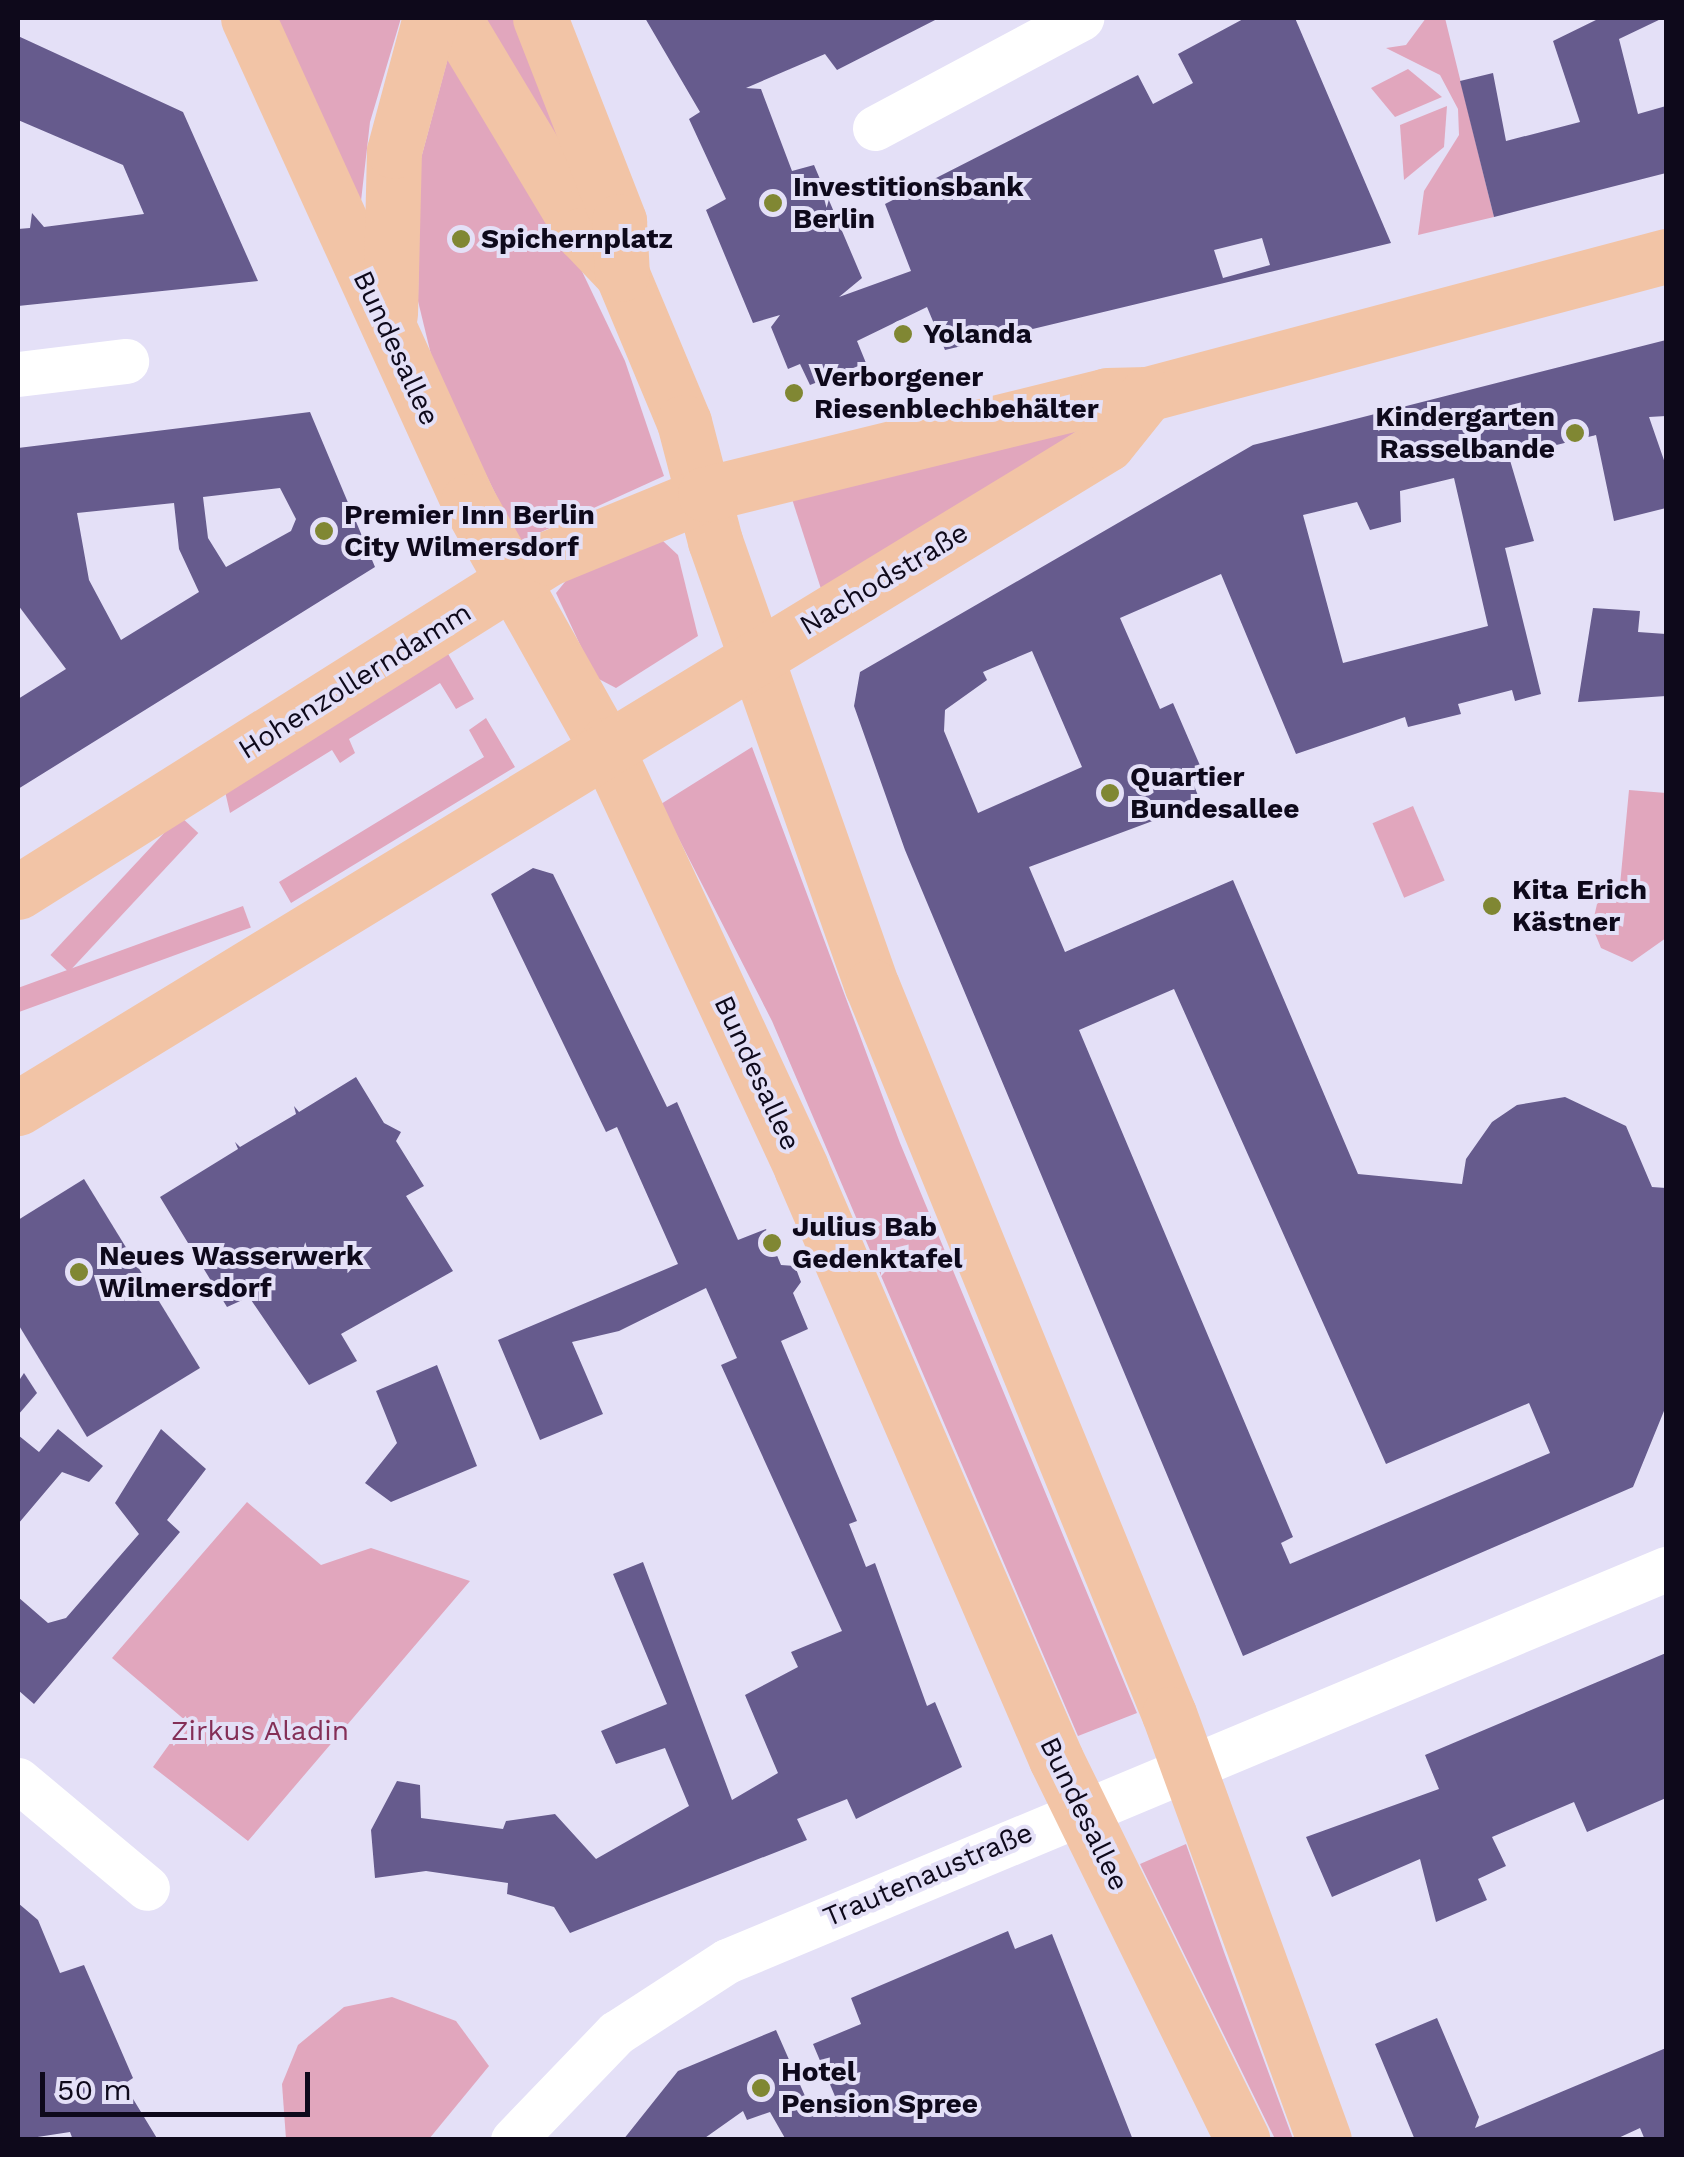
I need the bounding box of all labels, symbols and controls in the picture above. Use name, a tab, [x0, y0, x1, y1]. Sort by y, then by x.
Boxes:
place label: Investitionsbank Berlin	[793, 170, 1024, 236]
marker: Investitionsbank Berlin	[762, 192, 784, 214]
place label: Spichernplatz	[481, 222, 673, 256]
marker: Spichernplatz	[450, 228, 472, 250]
street label: Bundesallee	[346, 265, 446, 431]
place label: Yolanda	[923, 317, 1032, 351]
marker: Yolanda	[892, 323, 914, 345]
place label: Verborgener Riesenblechbehälter	[814, 360, 1099, 426]
marker: Verborgener Riesenblechbehälter	[783, 382, 805, 404]
place label: Kindergarten Rasselbande	[1375, 400, 1555, 466]
marker: Kindergarten Rasselbande	[1564, 422, 1586, 444]
place label: Premier Inn Berlin City Wilmersdorf	[344, 498, 595, 564]
street label: Nachodstraße	[794, 516, 974, 642]
marker: Premier Inn Berlin City Wilmersdorf	[313, 520, 335, 542]
street label: Hohenzollerndamm	[232, 596, 478, 766]
place label: Quartier Bundesallee	[1130, 760, 1299, 826]
marker: Quartier Bundesallee	[1099, 782, 1121, 804]
place label: Kita Erich Kästner	[1512, 873, 1647, 939]
marker: Kita Erich Kästner	[1481, 895, 1503, 917]
street label: Bundesallee	[707, 990, 807, 1156]
place label: Julius Bab Gedenktafel	[792, 1210, 962, 1276]
marker: Julius Bab Gedenktafel	[761, 1232, 783, 1254]
place label: Neues Wasserwerk Wilmersdorf	[99, 1239, 364, 1305]
marker: Neues Wasserwerk Wilmersdorf	[68, 1261, 90, 1283]
park label: Zirkus Aladin	[170, 1714, 350, 1748]
street label: Bundesallee	[1032, 1732, 1136, 1896]
street label: Trautenaustraße	[818, 1816, 1038, 1934]
scale bar	[45, 2052, 315, 2114]
place label: Hotel Pension Spree	[781, 2055, 978, 2121]
text: 50 m	[57, 2072, 132, 2107]
marker: Hotel Pension Spree	[750, 2077, 772, 2099]

